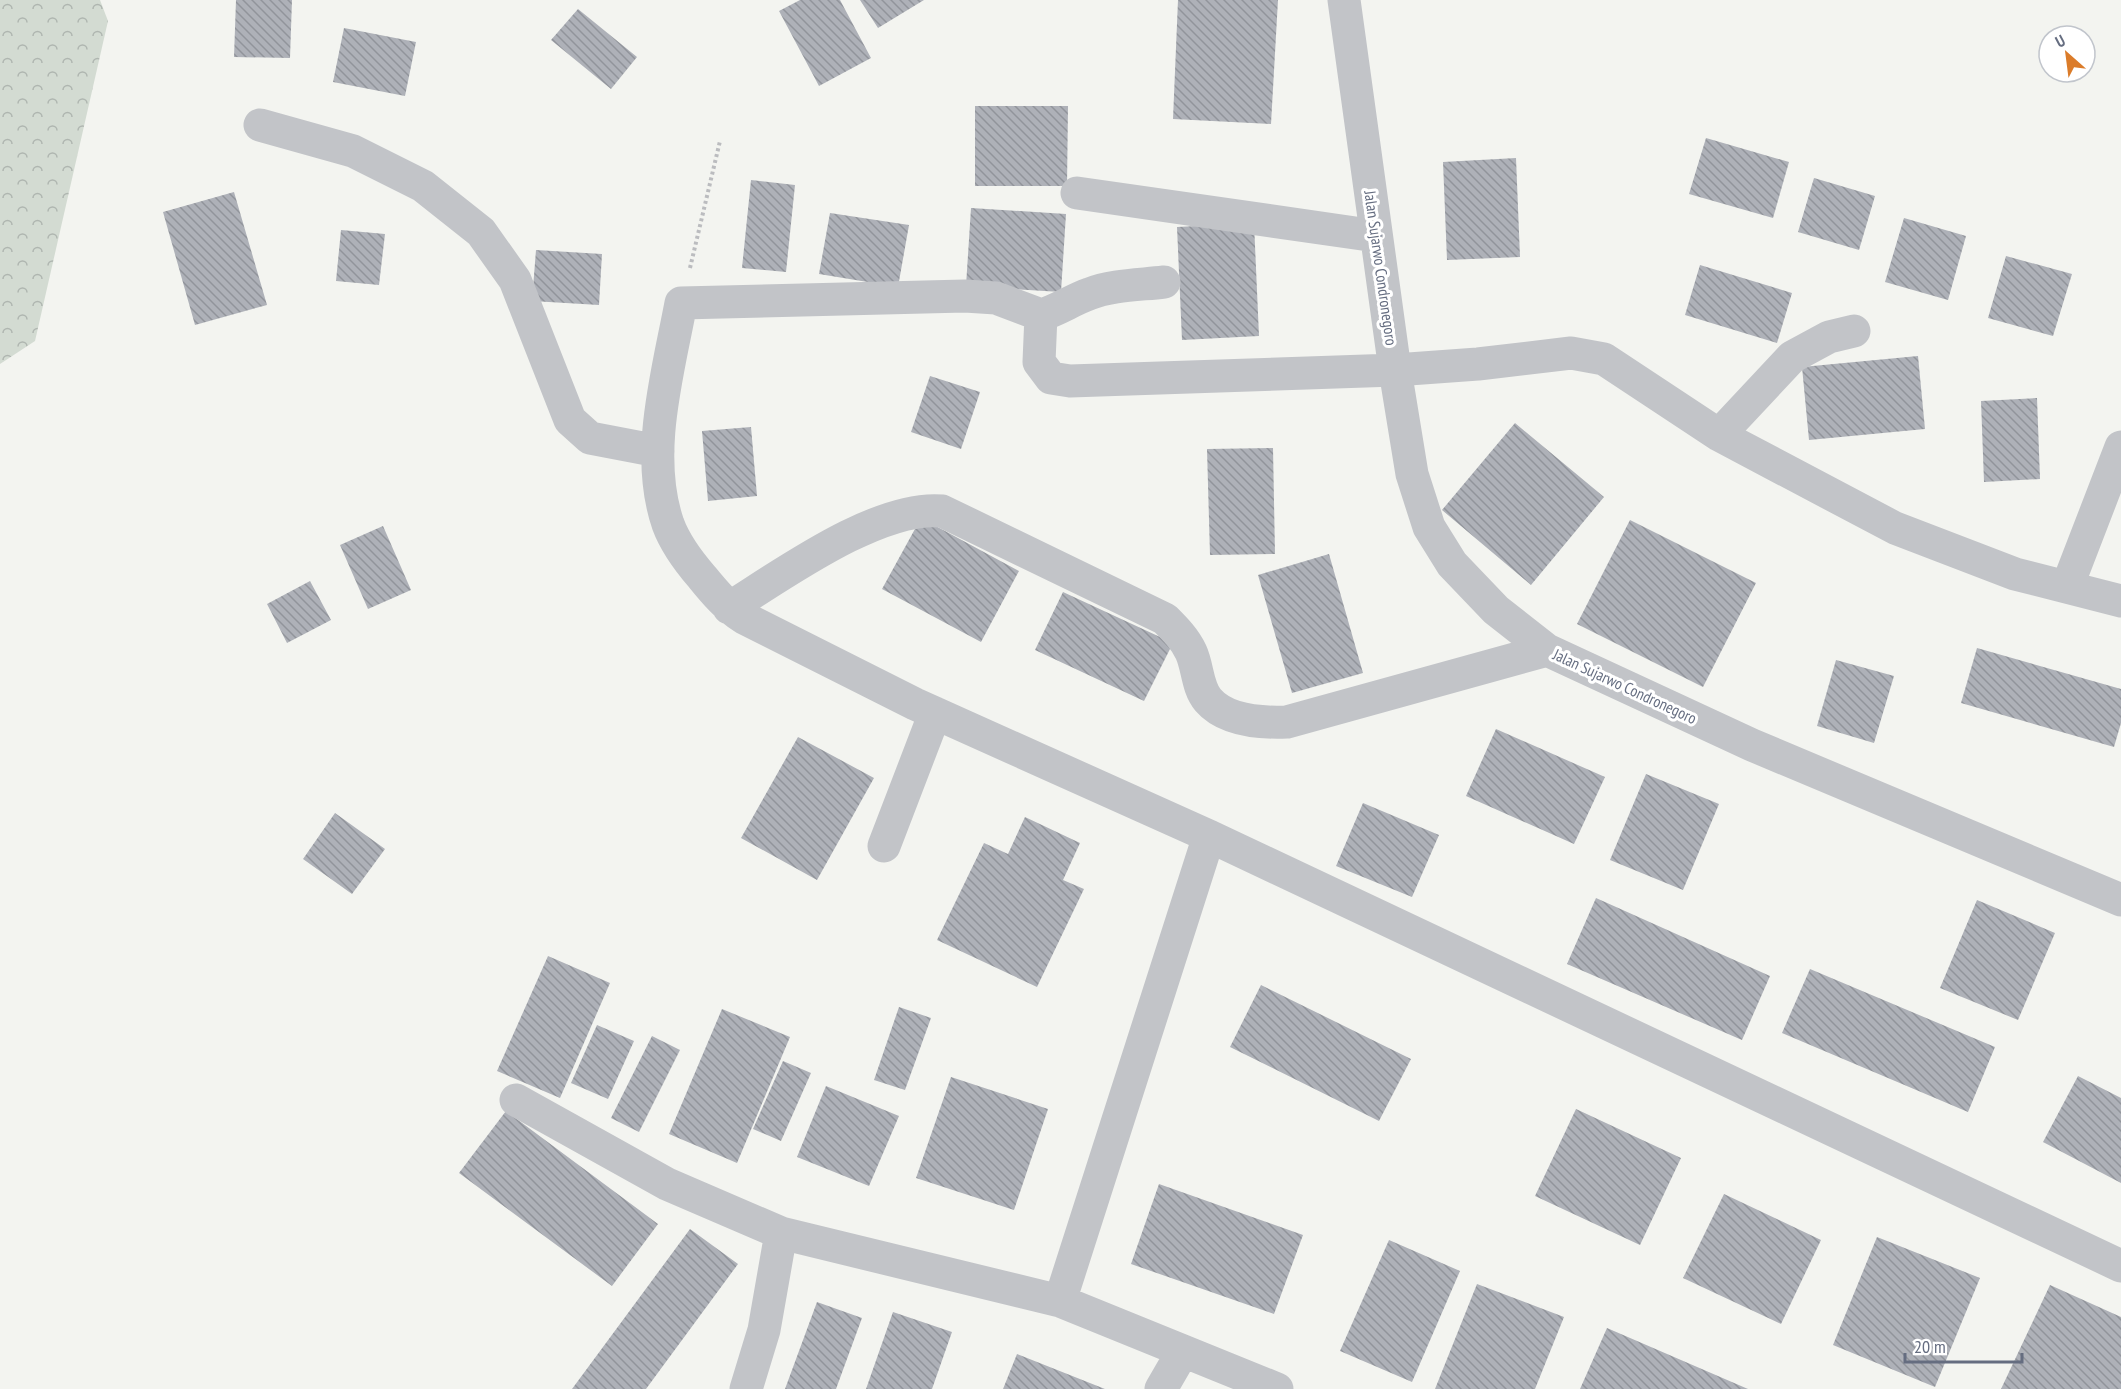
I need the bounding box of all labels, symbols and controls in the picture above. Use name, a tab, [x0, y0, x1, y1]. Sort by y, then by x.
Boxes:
north arrow	[2037, 24, 2097, 84]
text: U	[2052, 30, 2068, 52]
street label: Jalan Sujarwo Condronegoro	[1360, 188, 1402, 347]
street label: Jalan Sujarwo Condronegoro	[1549, 644, 1700, 728]
scale bar	[1905, 1326, 2022, 1364]
text: 20 m	[1914, 1335, 1946, 1358]

